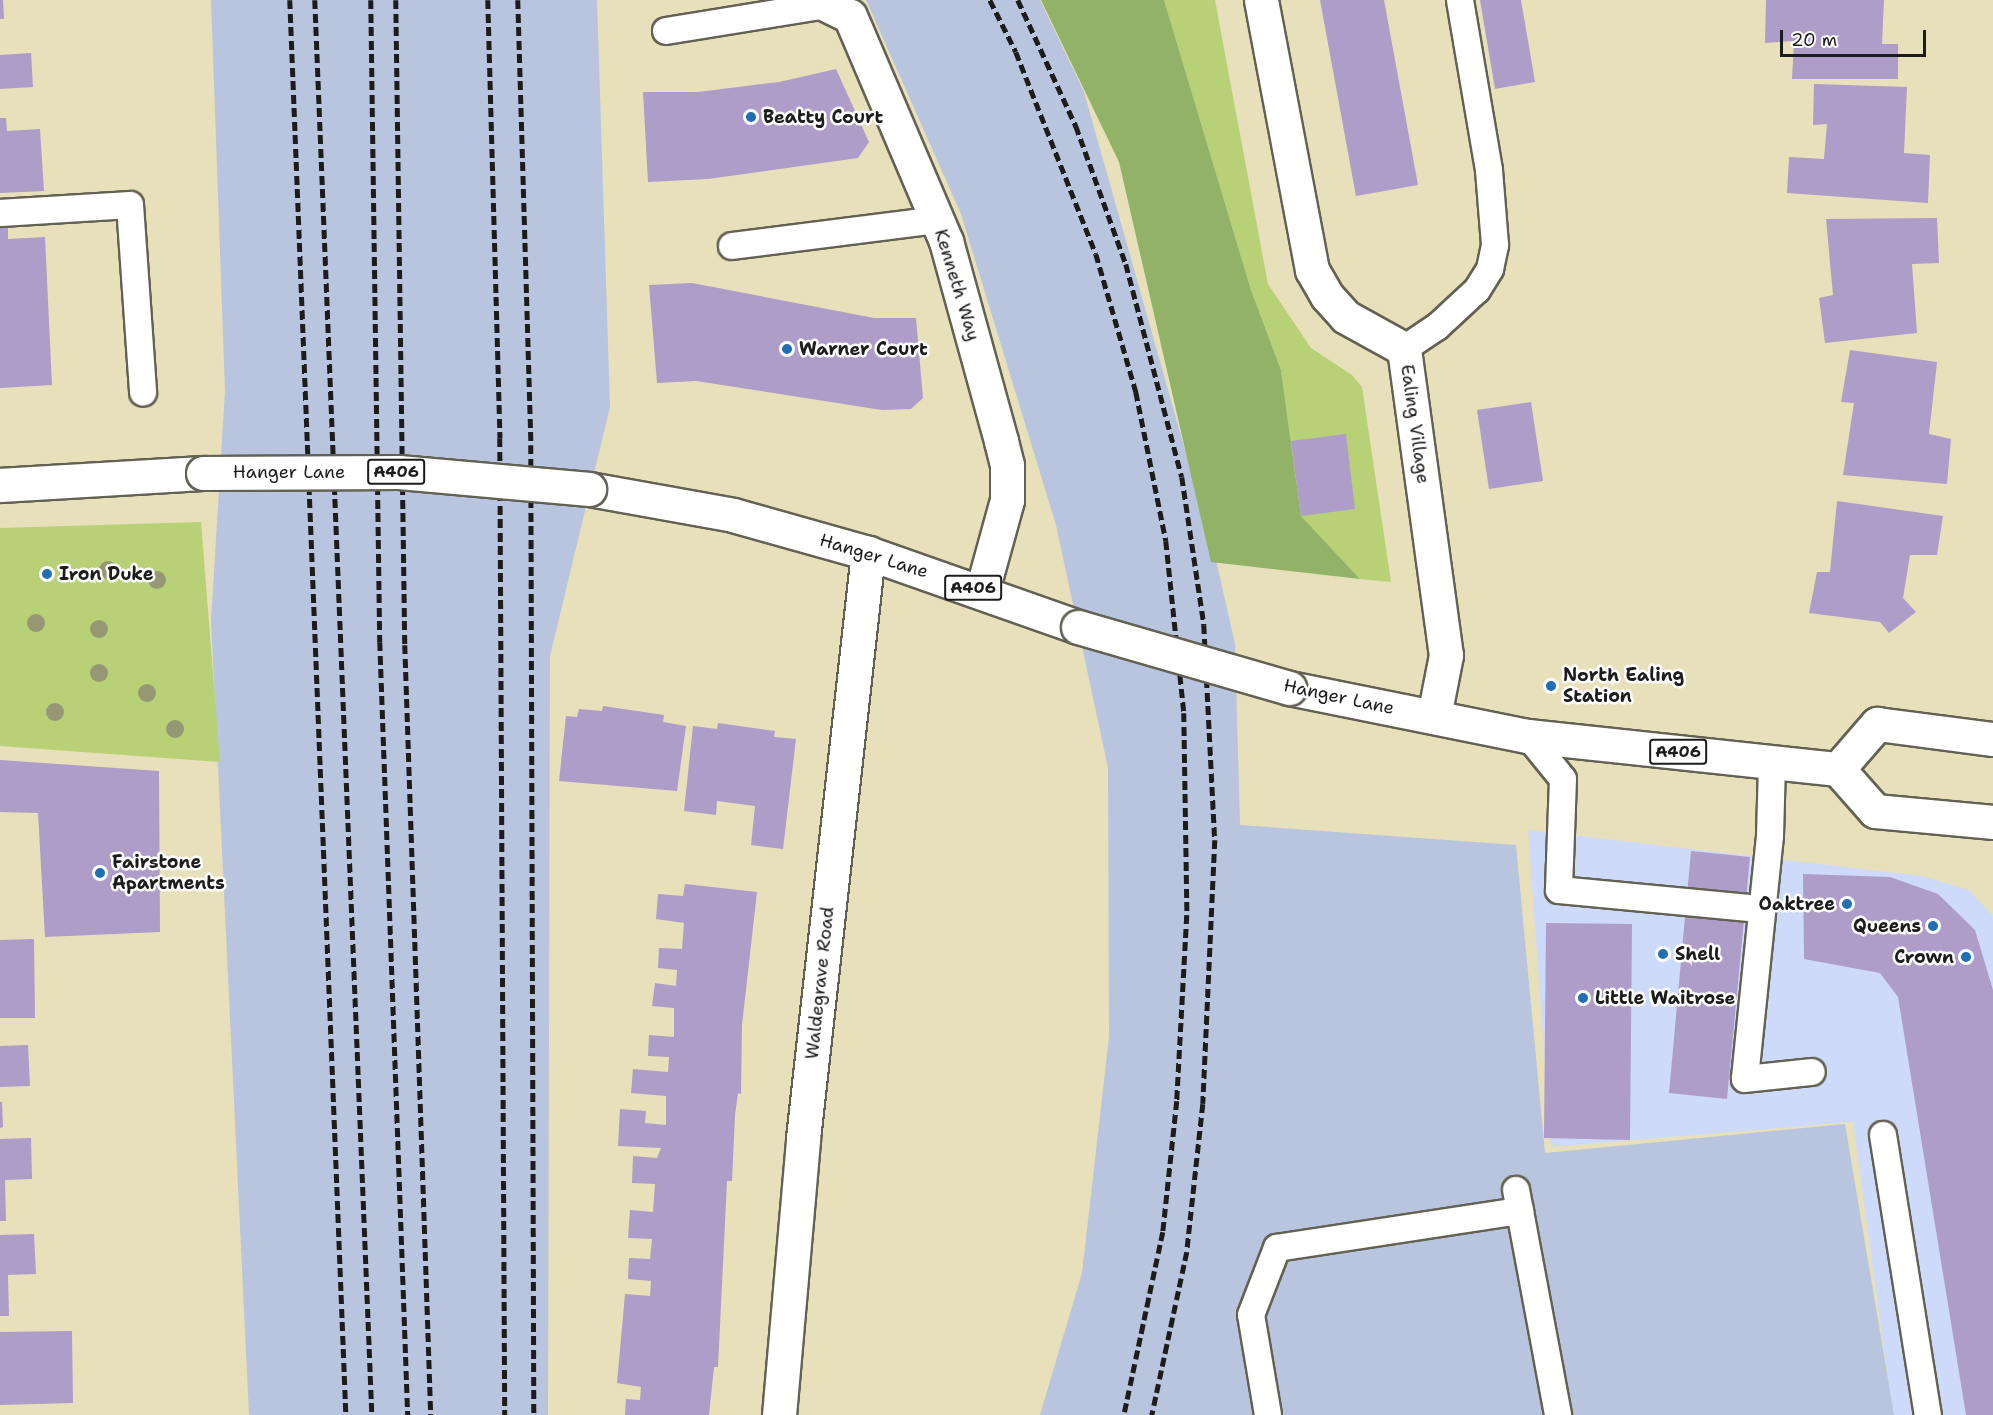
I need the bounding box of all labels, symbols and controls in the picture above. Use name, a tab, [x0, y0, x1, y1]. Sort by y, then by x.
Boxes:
scale bar	[1783, 18, 1928, 56]
text: 20 m	[1791, 28, 1837, 52]
place label: Beatty Court	[763, 106, 883, 128]
marker: Beatty Court	[744, 110, 758, 124]
street label: Kenneth Way	[930, 227, 984, 343]
place label: Warner Court	[799, 338, 928, 360]
marker: Warner Court	[780, 342, 794, 356]
street label: Ealing Village	[1396, 363, 1434, 485]
road number: A406	[366, 459, 426, 485]
street label: Hanger Lane	[233, 461, 345, 483]
street label: Hanger Lane	[817, 529, 931, 583]
place label: Iron Duke	[59, 563, 153, 585]
marker: Iron Duke	[40, 567, 54, 581]
road number: A406	[943, 575, 1003, 601]
place label: North Ealing Station	[1563, 665, 1684, 708]
street label: Hanger Lane	[1282, 675, 1396, 719]
marker: North Ealing Station	[1544, 679, 1558, 693]
road number: A406	[1648, 739, 1708, 765]
place label: Fairstone Apartments	[112, 852, 225, 894]
marker: Fairstone Apartments	[93, 866, 107, 880]
place label: Oaktree	[1759, 893, 1835, 915]
marker: Oaktree	[1840, 897, 1854, 911]
street label: Waldegrave Road	[801, 906, 839, 1060]
place label: Queens	[1853, 915, 1921, 937]
marker: Queens	[1926, 919, 1940, 933]
place label: Shell	[1675, 943, 1720, 965]
place label: Crown	[1894, 946, 1954, 968]
marker: Shell	[1656, 947, 1670, 961]
marker: Crown	[1959, 950, 1973, 964]
place label: Little Waitrose	[1595, 987, 1735, 1009]
marker: Little Waitrose	[1576, 991, 1590, 1005]

